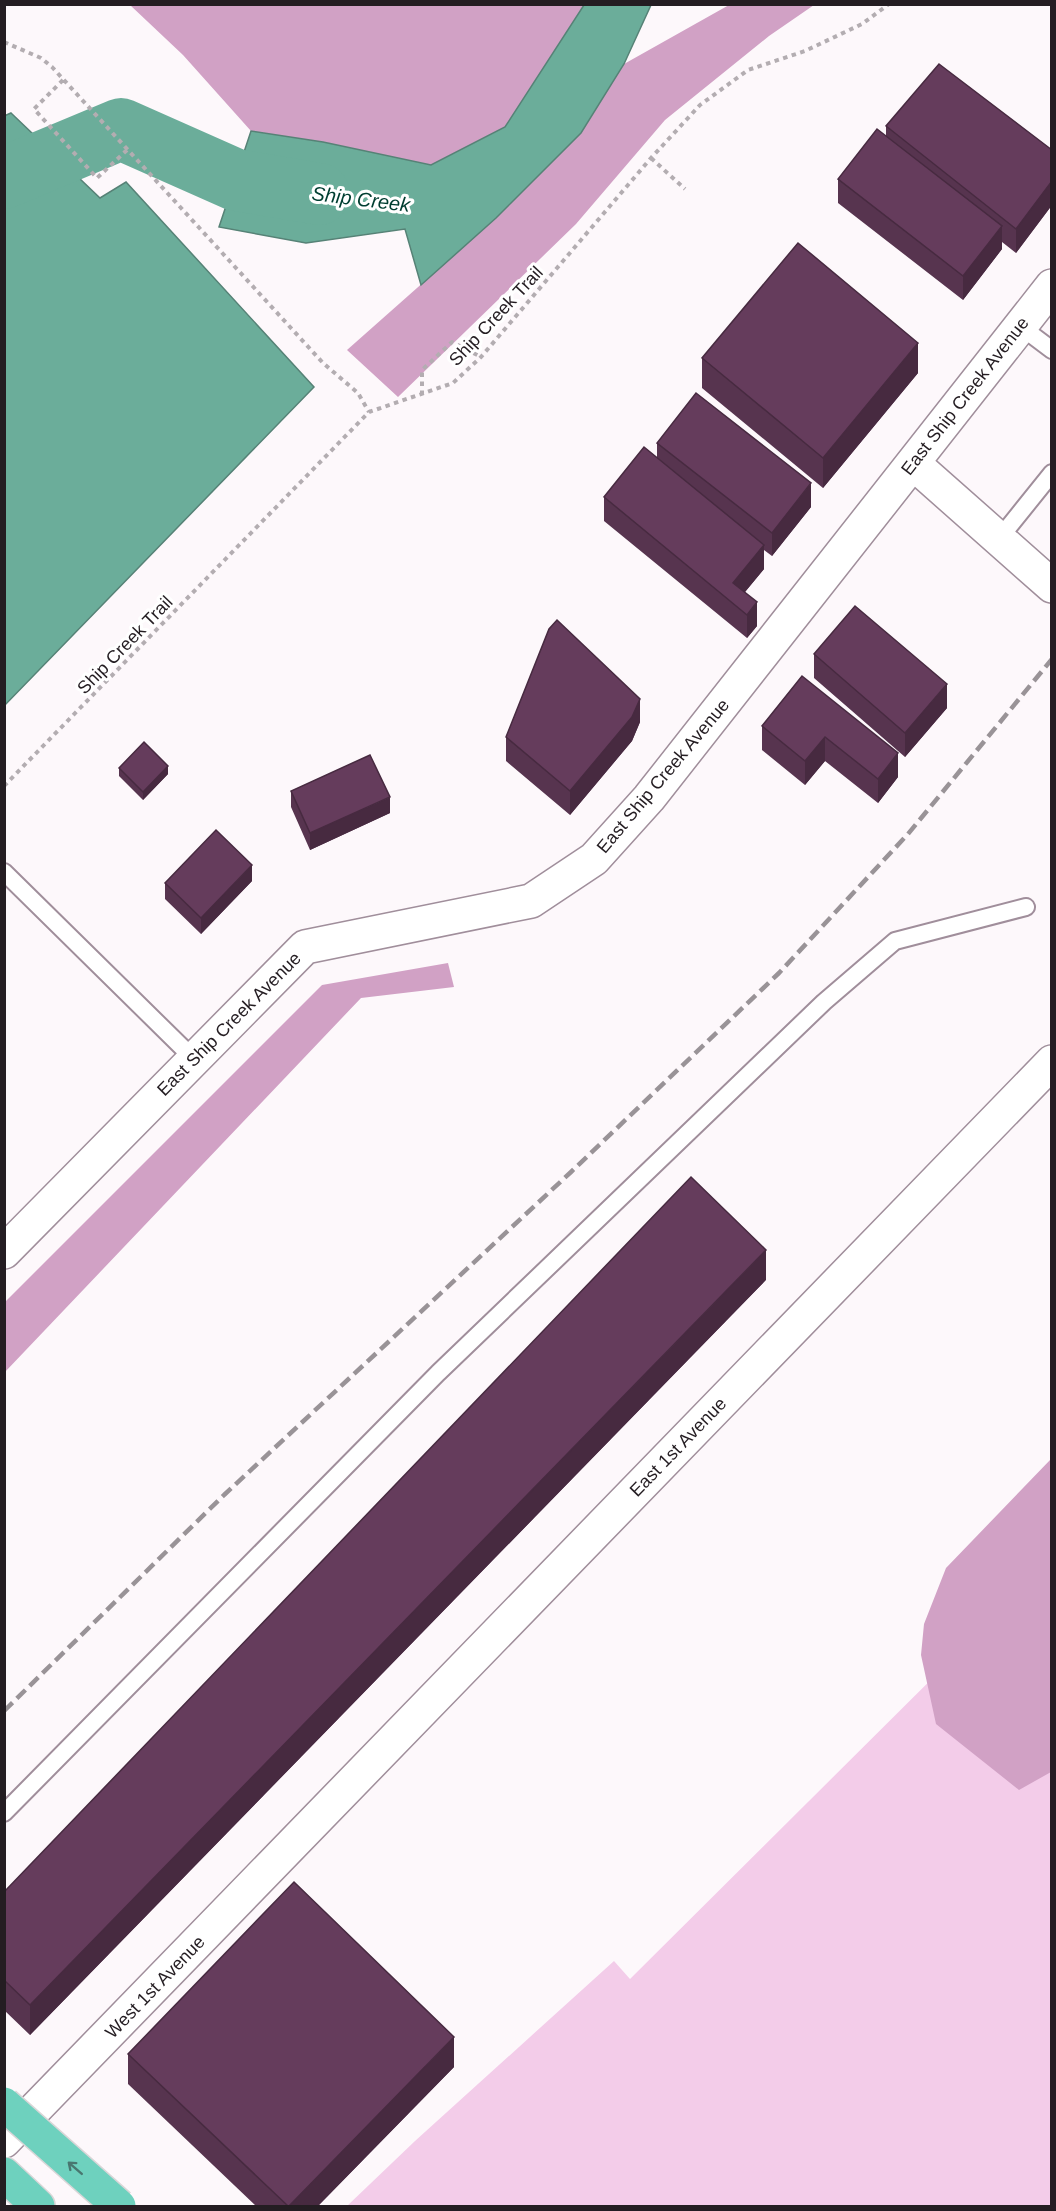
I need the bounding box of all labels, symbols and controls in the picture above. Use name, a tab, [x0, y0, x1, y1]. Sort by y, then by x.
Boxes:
water label: Ship Creek	[311, 182, 412, 216]
street label: Ship Creek Trail	[445, 262, 547, 370]
street label: East Ship Creek Avenue	[897, 313, 1033, 479]
street label: Ship Creek Trail	[73, 592, 177, 698]
street label: East Ship Creek Avenue	[593, 695, 733, 857]
street label: East Ship Creek Avenue	[153, 948, 305, 1100]
street label: East 1st Avenue	[626, 1393, 730, 1501]
street label: West 1st Avenue	[101, 1932, 209, 2042]
one-way arrow	[68, 2161, 83, 2175]

